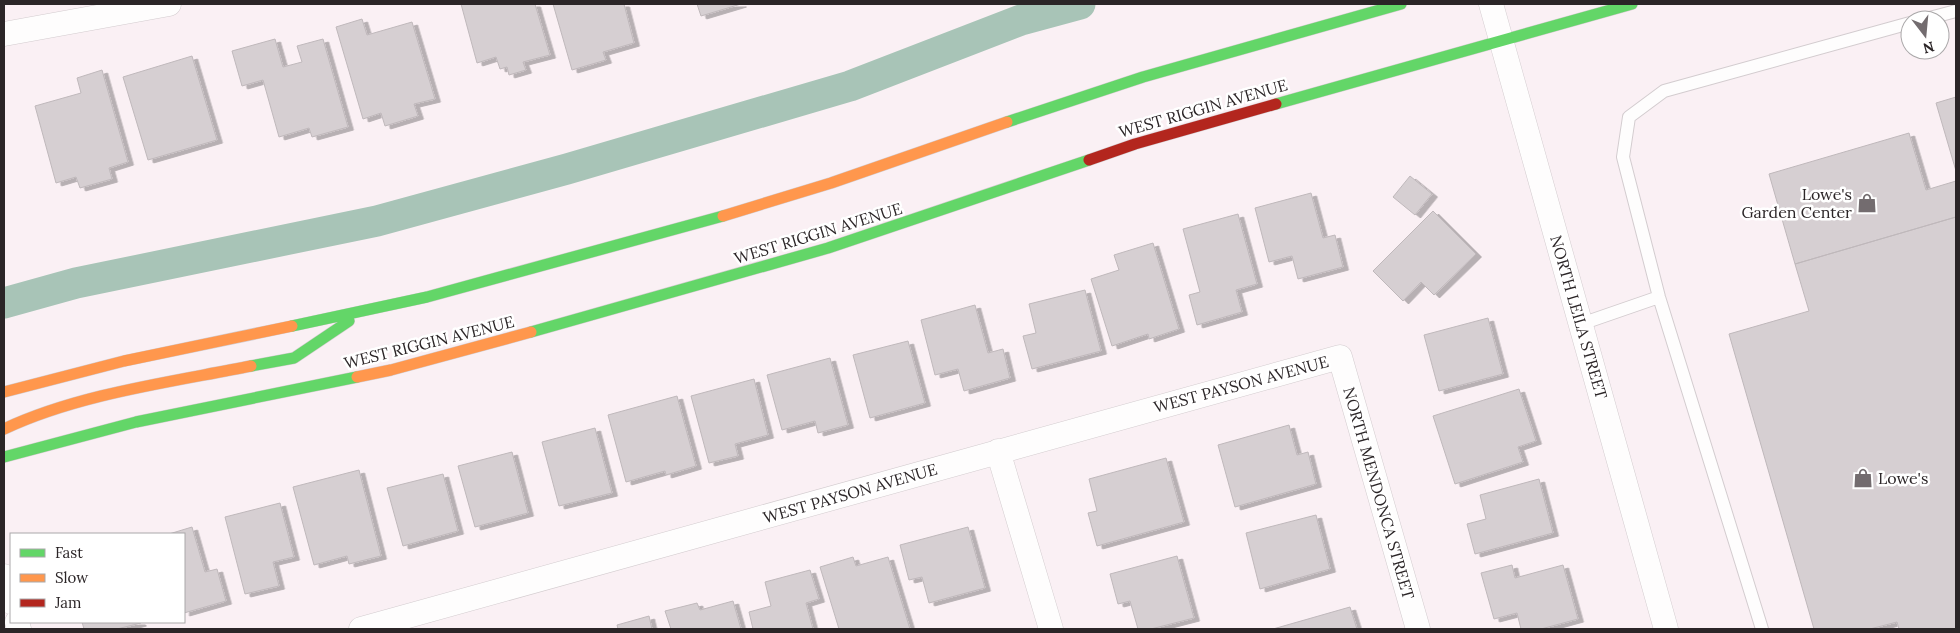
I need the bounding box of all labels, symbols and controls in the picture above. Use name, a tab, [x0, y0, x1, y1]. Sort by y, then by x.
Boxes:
north arrow	[1900, 10, 1950, 60]
text: N	[1921, 37, 1936, 58]
street label: WEST RIGGIN AVENUE	[1116, 74, 1290, 142]
place label: Lowe's Garden Center	[1741, 184, 1852, 222]
shop icon: Lowe's Garden Center	[1856, 192, 1878, 214]
street label: WEST RIGGIN AVENUE	[732, 198, 904, 268]
street label: NORTH LEILA STREET	[1546, 233, 1612, 401]
street label: WEST RIGGIN AVENUE	[342, 311, 516, 373]
street label: WEST PAYSON AVENUE	[1151, 351, 1331, 417]
street label: NORTH MENDONCA STREET	[1339, 385, 1419, 601]
street label: WEST PAYSON AVENUE	[761, 459, 939, 527]
shop icon: Lowe's	[1852, 467, 1874, 489]
place label: Lowe's	[1878, 468, 1928, 488]
legend	[10, 533, 185, 623]
text: Fast	[55, 543, 83, 562]
text: Slow	[55, 568, 88, 587]
text: Jam	[54, 593, 82, 612]

